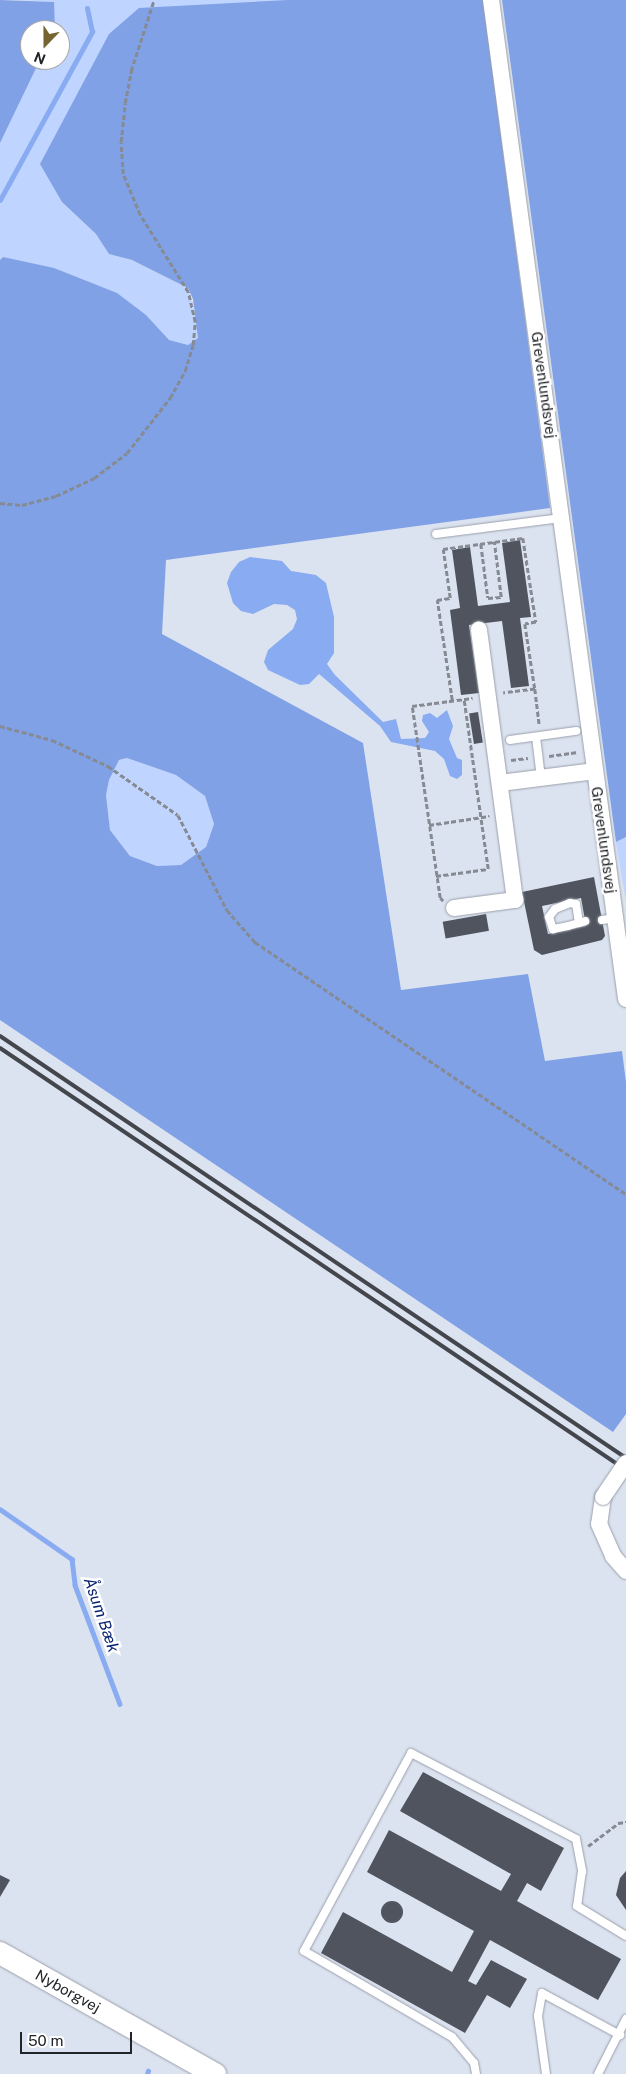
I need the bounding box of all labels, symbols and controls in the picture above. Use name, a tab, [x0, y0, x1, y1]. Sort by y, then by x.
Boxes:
north arrow	[20, 20, 70, 70]
text: N	[32, 49, 48, 67]
street label: Grevenlundsvej	[528, 330, 560, 440]
street label: Grevenlundsvej	[588, 785, 620, 895]
water label: Åsum Bæk	[79, 1575, 123, 1655]
street label: Nyborgvej	[32, 1966, 104, 2016]
scale bar	[22, 2022, 135, 2054]
text: 50 m	[28, 2032, 63, 2049]

